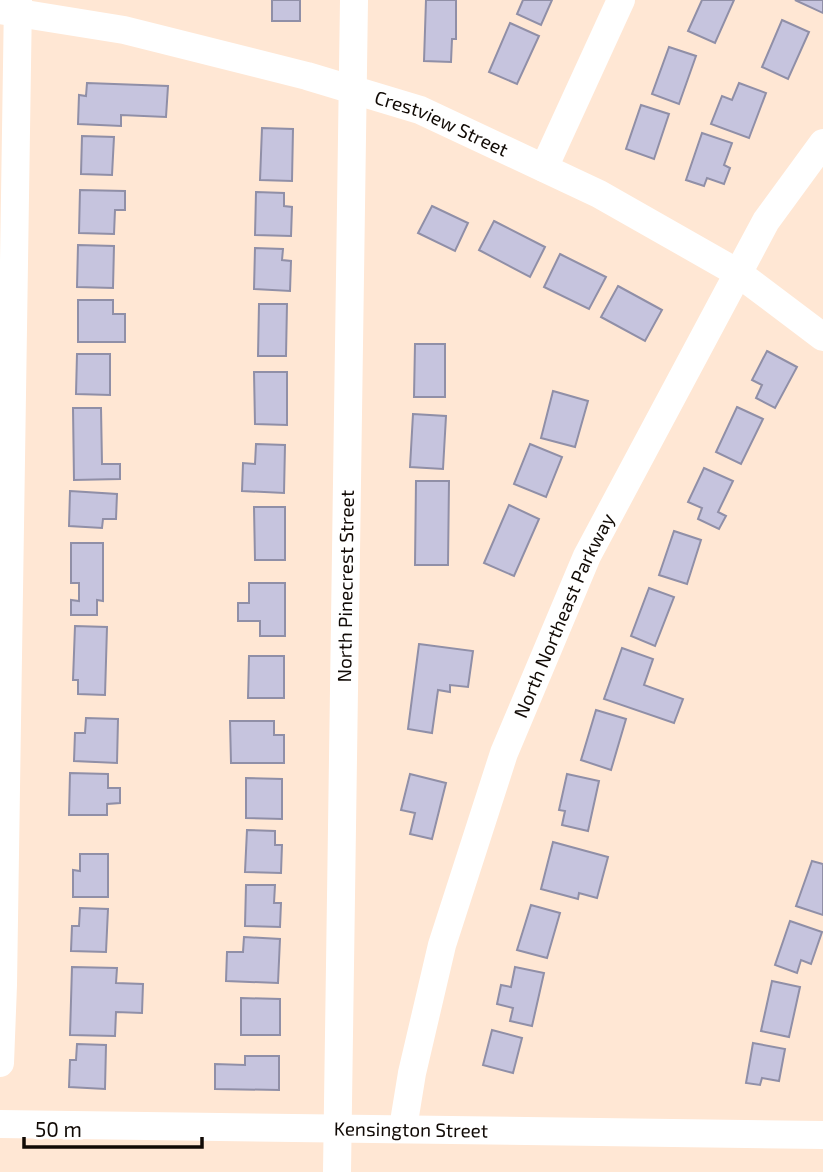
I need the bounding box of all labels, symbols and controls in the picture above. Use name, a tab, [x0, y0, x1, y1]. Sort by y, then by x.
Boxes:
street label: Crestview Street	[372, 85, 512, 161]
street label: North Pinecrest Street	[332, 490, 358, 682]
street label: North Northeast Parkway	[508, 509, 619, 721]
scale bar	[24, 1106, 203, 1150]
text: 50 m	[35, 1116, 82, 1141]
street label: Kensington Street	[334, 1116, 488, 1142]

